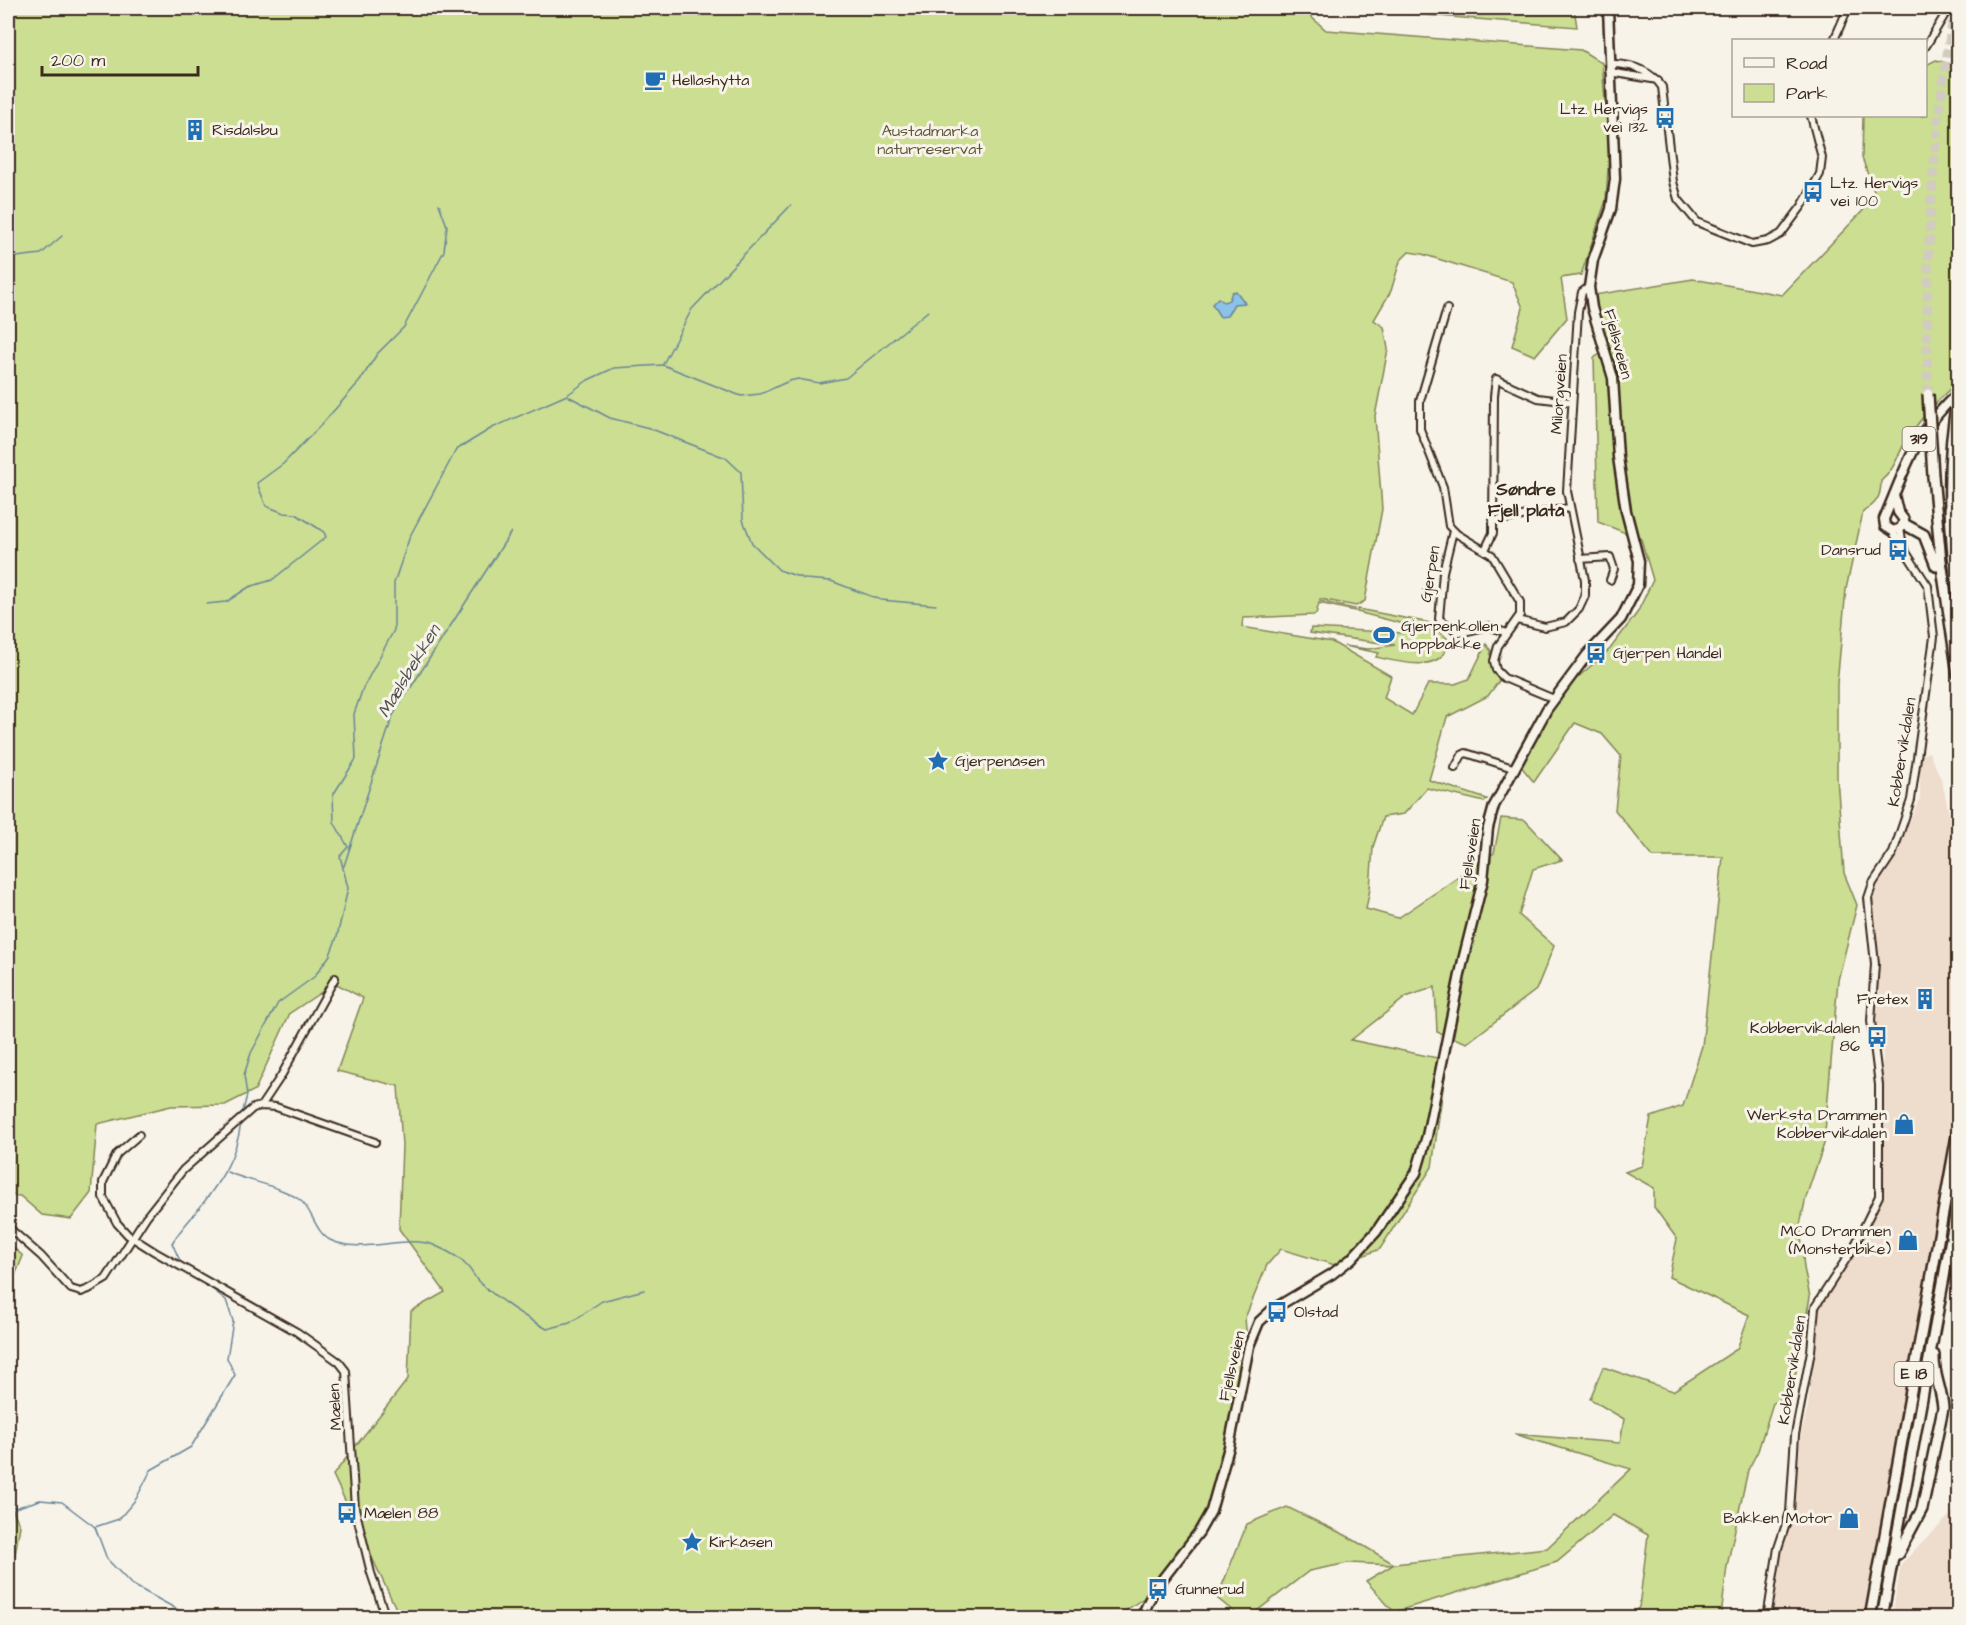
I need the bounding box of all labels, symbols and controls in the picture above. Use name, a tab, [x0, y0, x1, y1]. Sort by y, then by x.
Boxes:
scale bar	[42, 39, 198, 77]
legend	[1732, 39, 1927, 117]
text: 200 m	[51, 48, 105, 73]
text: Road	[1786, 51, 1827, 76]
cafe icon: Hellashytta	[643, 68, 667, 92]
place label: Hellashytta	[672, 69, 749, 92]
text: Park	[1786, 81, 1828, 106]
place label: Ltz. Hervigs vei 132	[1560, 98, 1648, 138]
bus stop icon: Ltz. Hervigs vei 132	[1653, 106, 1677, 130]
building icon: Risdalsbu	[183, 118, 207, 142]
place label: Risdalsbu	[212, 119, 278, 141]
park label: Austadmarka naturreservat	[877, 120, 983, 160]
place label: Ltz. Hervigs vei 100	[1830, 172, 1918, 212]
bus stop icon: Ltz. Hervigs vei 100	[1801, 180, 1825, 204]
street label: Fjellsveien	[1598, 307, 1638, 381]
street label: Milorgveien	[1545, 353, 1574, 435]
road number: 319	[1902, 427, 1936, 451]
district label: Søndre Fjell platå	[1488, 477, 1565, 523]
bus stop icon: Dansrud	[1886, 538, 1910, 562]
place label: Dansrud	[1821, 539, 1881, 561]
street label: Gjerpen	[1415, 544, 1445, 604]
place label: Gjerpenkollen hoppbakke	[1401, 615, 1498, 655]
water label: Mælsbekken	[371, 618, 448, 722]
sports icon: Gjerpenkollen hoppbakke	[1372, 623, 1396, 647]
bus stop icon: Gjerpen Handel	[1584, 641, 1608, 665]
place label: Gjerpen Handel	[1613, 642, 1722, 664]
street label: Kobbervikdalen	[1883, 696, 1921, 808]
place icon: Gjerpenåsen	[926, 749, 950, 773]
place label: Gjerpenåsen	[955, 750, 1045, 772]
street label: Fjellsveien	[1454, 817, 1486, 891]
building icon: Fretex	[1913, 987, 1937, 1011]
place label: Fretex	[1857, 988, 1908, 1010]
place label: Kobbervikdalen 86	[1750, 1017, 1860, 1057]
bus stop icon: Kobbervikdalen 86	[1865, 1025, 1889, 1049]
place label: Werksta Drammen Kobbervikdalen	[1747, 1104, 1887, 1144]
shop icon: Werksta Drammen Kobbervikdalen	[1892, 1112, 1916, 1136]
place label: MCO Drammen (Monsterbike)	[1780, 1220, 1891, 1260]
shop icon: MCO Drammen (Monsterbike)	[1896, 1228, 1920, 1252]
bus stop icon: Olstad	[1265, 1300, 1289, 1324]
place label: Olstad	[1294, 1301, 1338, 1323]
street label: Kobbervikdalen	[1773, 1314, 1811, 1426]
street label: Fjellsveien	[1213, 1329, 1251, 1403]
road number: E 18	[1894, 1362, 1934, 1386]
street label: Mælen	[323, 1383, 347, 1431]
bus stop icon: Mælen 88	[335, 1501, 359, 1525]
place label: Mælen 88	[364, 1502, 438, 1524]
shop icon: Bakken Motor	[1837, 1506, 1861, 1530]
place label: Bakken Motor	[1723, 1507, 1832, 1529]
place icon: Kirkåsen	[680, 1530, 704, 1554]
place label: Kirkåsen	[709, 1531, 773, 1553]
bus stop icon: Gunnerud	[1146, 1577, 1170, 1601]
place label: Gunnerud	[1175, 1578, 1244, 1600]

